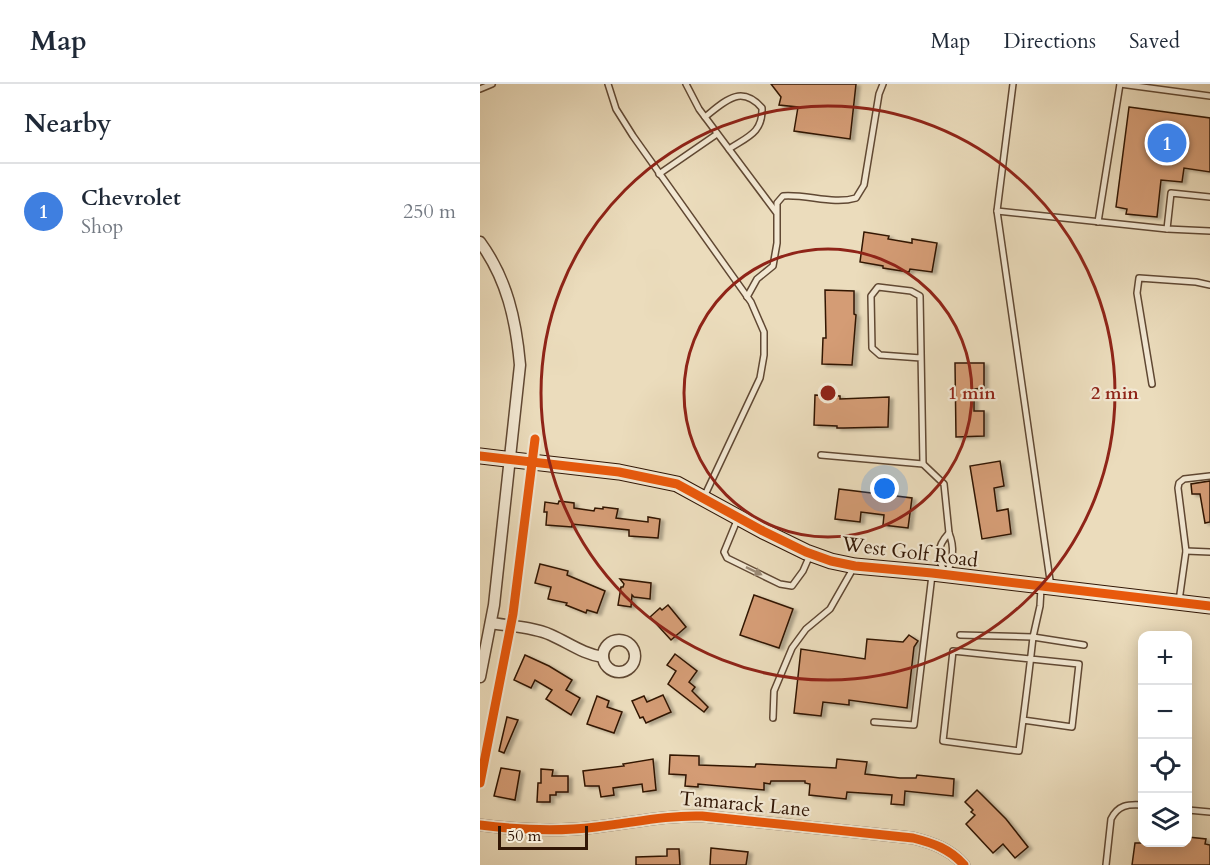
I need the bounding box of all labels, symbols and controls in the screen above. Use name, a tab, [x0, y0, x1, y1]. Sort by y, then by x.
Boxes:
text: Map	[30, 22, 87, 60]
text: Map	[930, 27, 970, 56]
text: Directions	[1003, 27, 1096, 56]
text: Saved	[1129, 27, 1180, 56]
text: Nearby	[24, 106, 112, 141]
pin: 1	[1148, 120, 1186, 166]
text: Chevrolet	[81, 183, 181, 213]
text: 1	[38, 198, 49, 225]
text: 250 m	[403, 198, 456, 225]
text: Shop	[81, 213, 123, 240]
text: 1 min	[948, 381, 996, 406]
text: 2 min	[1091, 381, 1139, 406]
centre of rings	[818, 383, 838, 403]
your location	[870, 474, 899, 503]
street label: West Golf Road	[840, 530, 980, 574]
one-way arrow	[745, 566, 762, 576]
map controls	[1138, 631, 1192, 847]
button: +	[1138, 631, 1192, 685]
button: −	[1138, 685, 1192, 739]
button: locate	[1138, 739, 1192, 793]
street label: Tamarack Lane	[678, 785, 812, 823]
button: layers	[1138, 793, 1192, 847]
scale bar	[498, 823, 588, 850]
text: 50 m	[507, 825, 541, 847]

